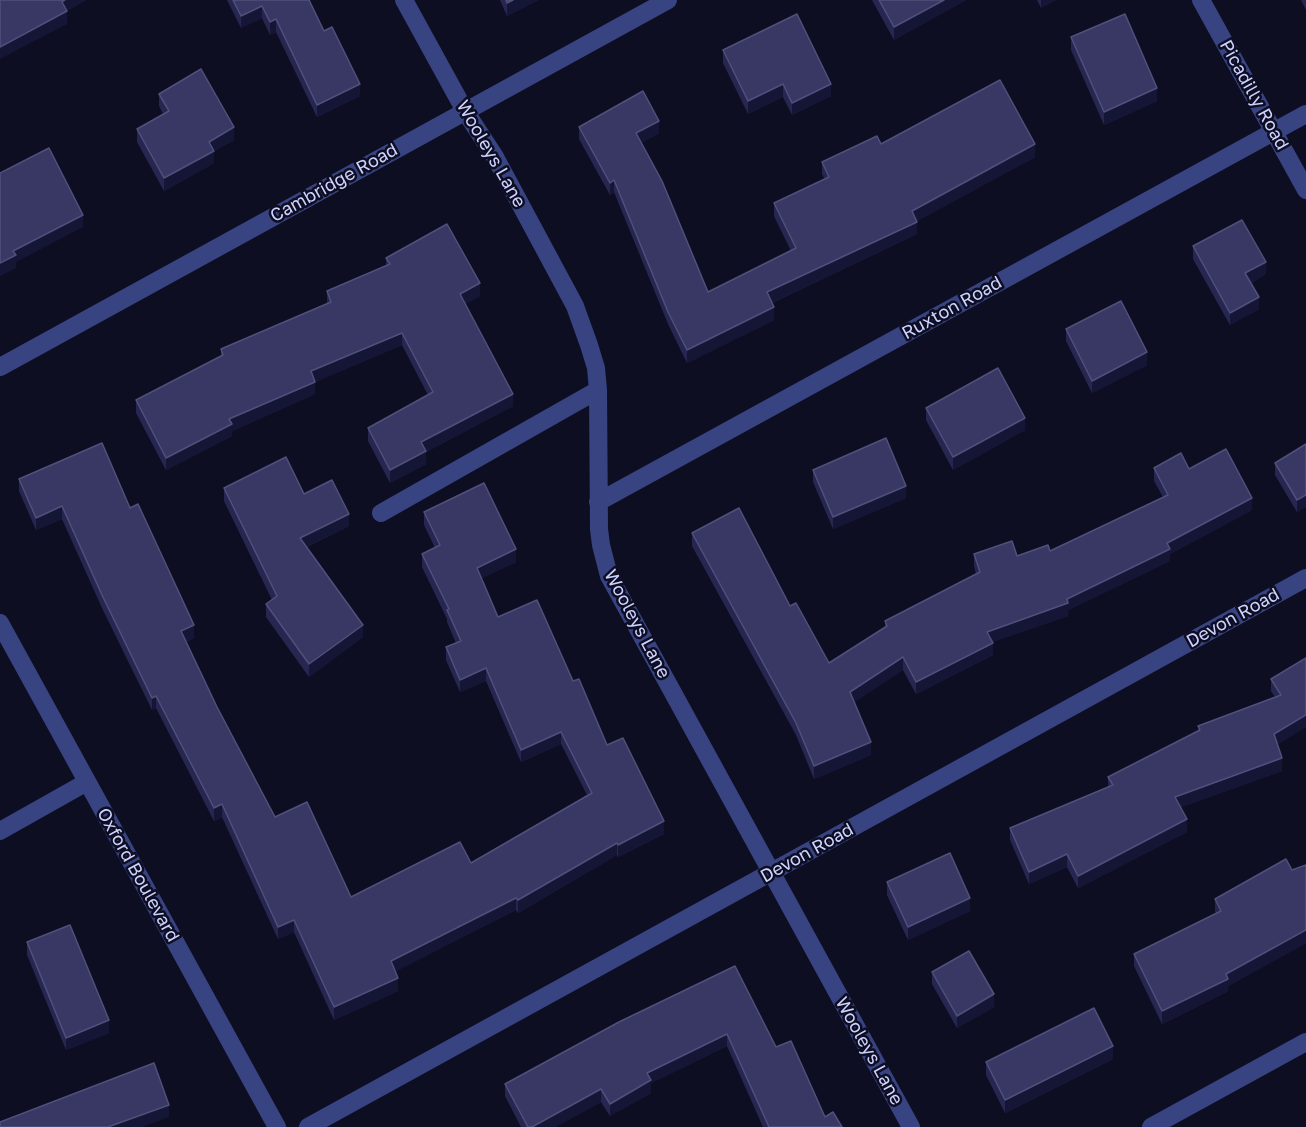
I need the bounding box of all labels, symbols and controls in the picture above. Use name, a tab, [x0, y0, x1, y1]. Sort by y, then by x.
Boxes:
street label: Picadilly Road	[1215, 36, 1293, 154]
street label: Wooleys Lane	[452, 97, 530, 211]
street label: Cambridge Road	[266, 139, 402, 227]
street label: Ruxton Road	[898, 272, 1006, 344]
street label: Wooleys Lane	[599, 566, 675, 682]
street label: Devon Road	[1183, 584, 1283, 652]
street label: Oxford Boulevard	[92, 804, 184, 946]
street label: Devon Road	[757, 819, 857, 887]
street label: Wooleys Lane	[830, 993, 908, 1109]

